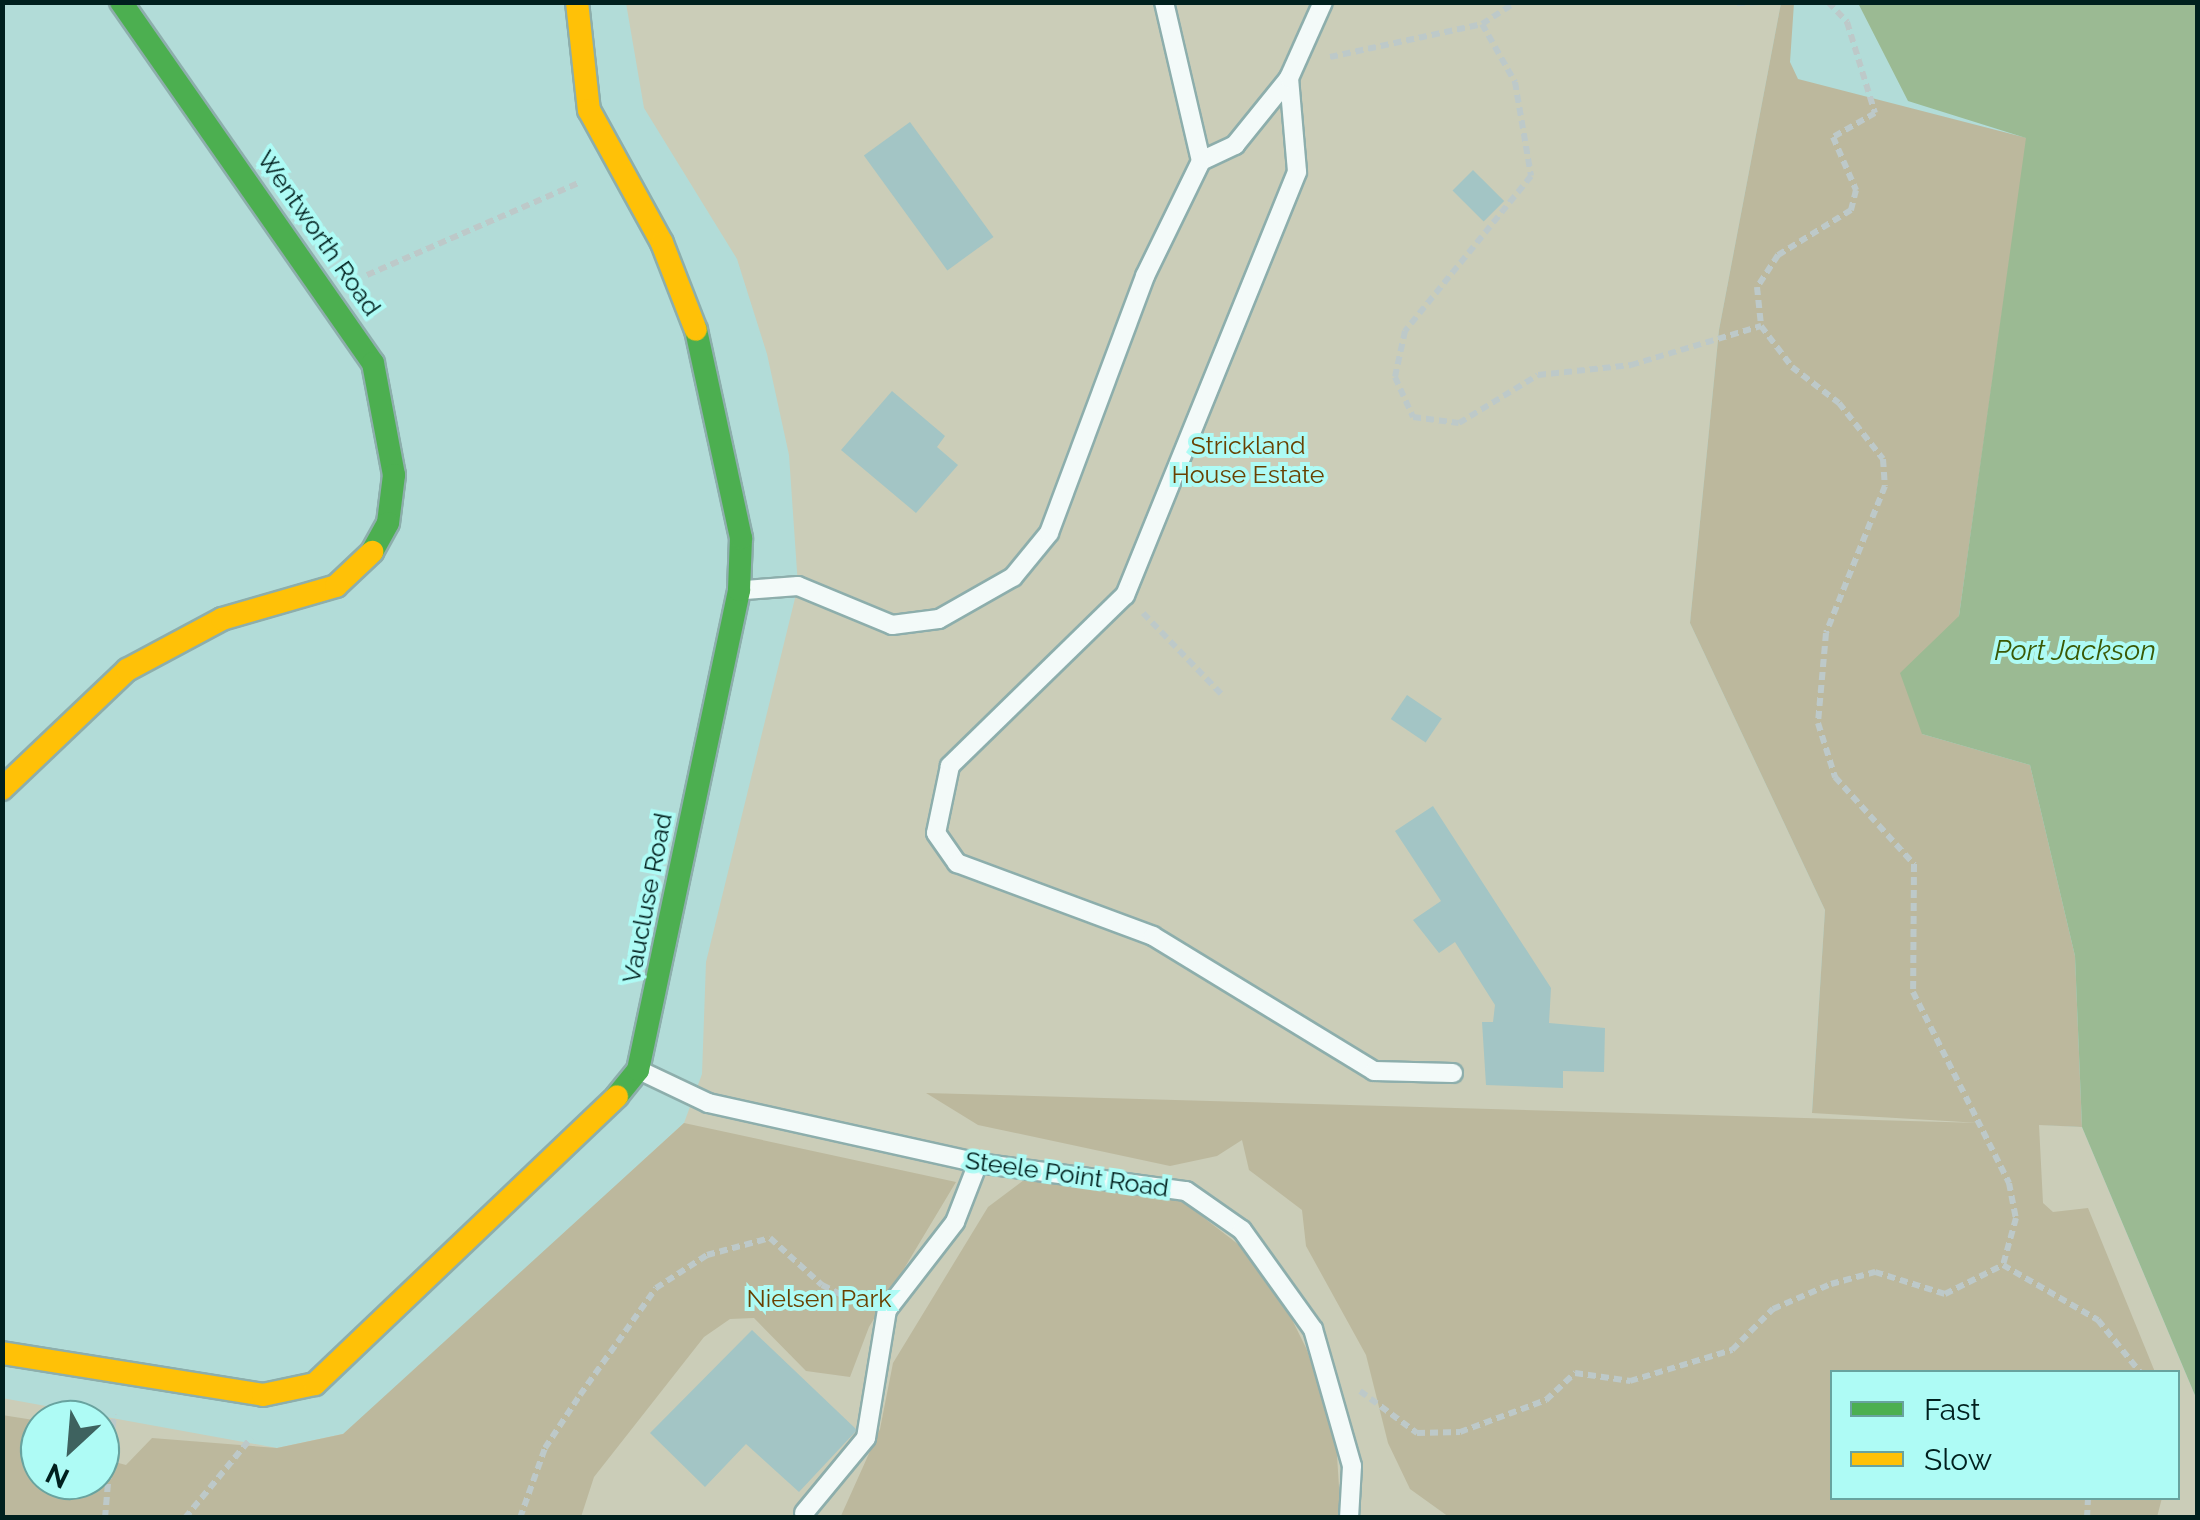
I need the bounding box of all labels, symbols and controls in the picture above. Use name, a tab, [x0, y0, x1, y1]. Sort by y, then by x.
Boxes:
street label: Wentworth Road	[251, 145, 387, 321]
park label: Strickland House Estate	[1171, 431, 1325, 490]
water label: Port Jackson	[1994, 634, 2156, 668]
street label: Vaucluse Road	[616, 810, 678, 986]
street label: Steele Point Road	[963, 1145, 1171, 1203]
park label: Nielsen Park	[747, 1283, 891, 1313]
legend	[1830, 1370, 2180, 1500]
text: Fast	[1924, 1392, 1981, 1427]
north arrow	[20, 1400, 120, 1500]
text: Slow	[1924, 1442, 1992, 1477]
text: N	[41, 1456, 74, 1495]

